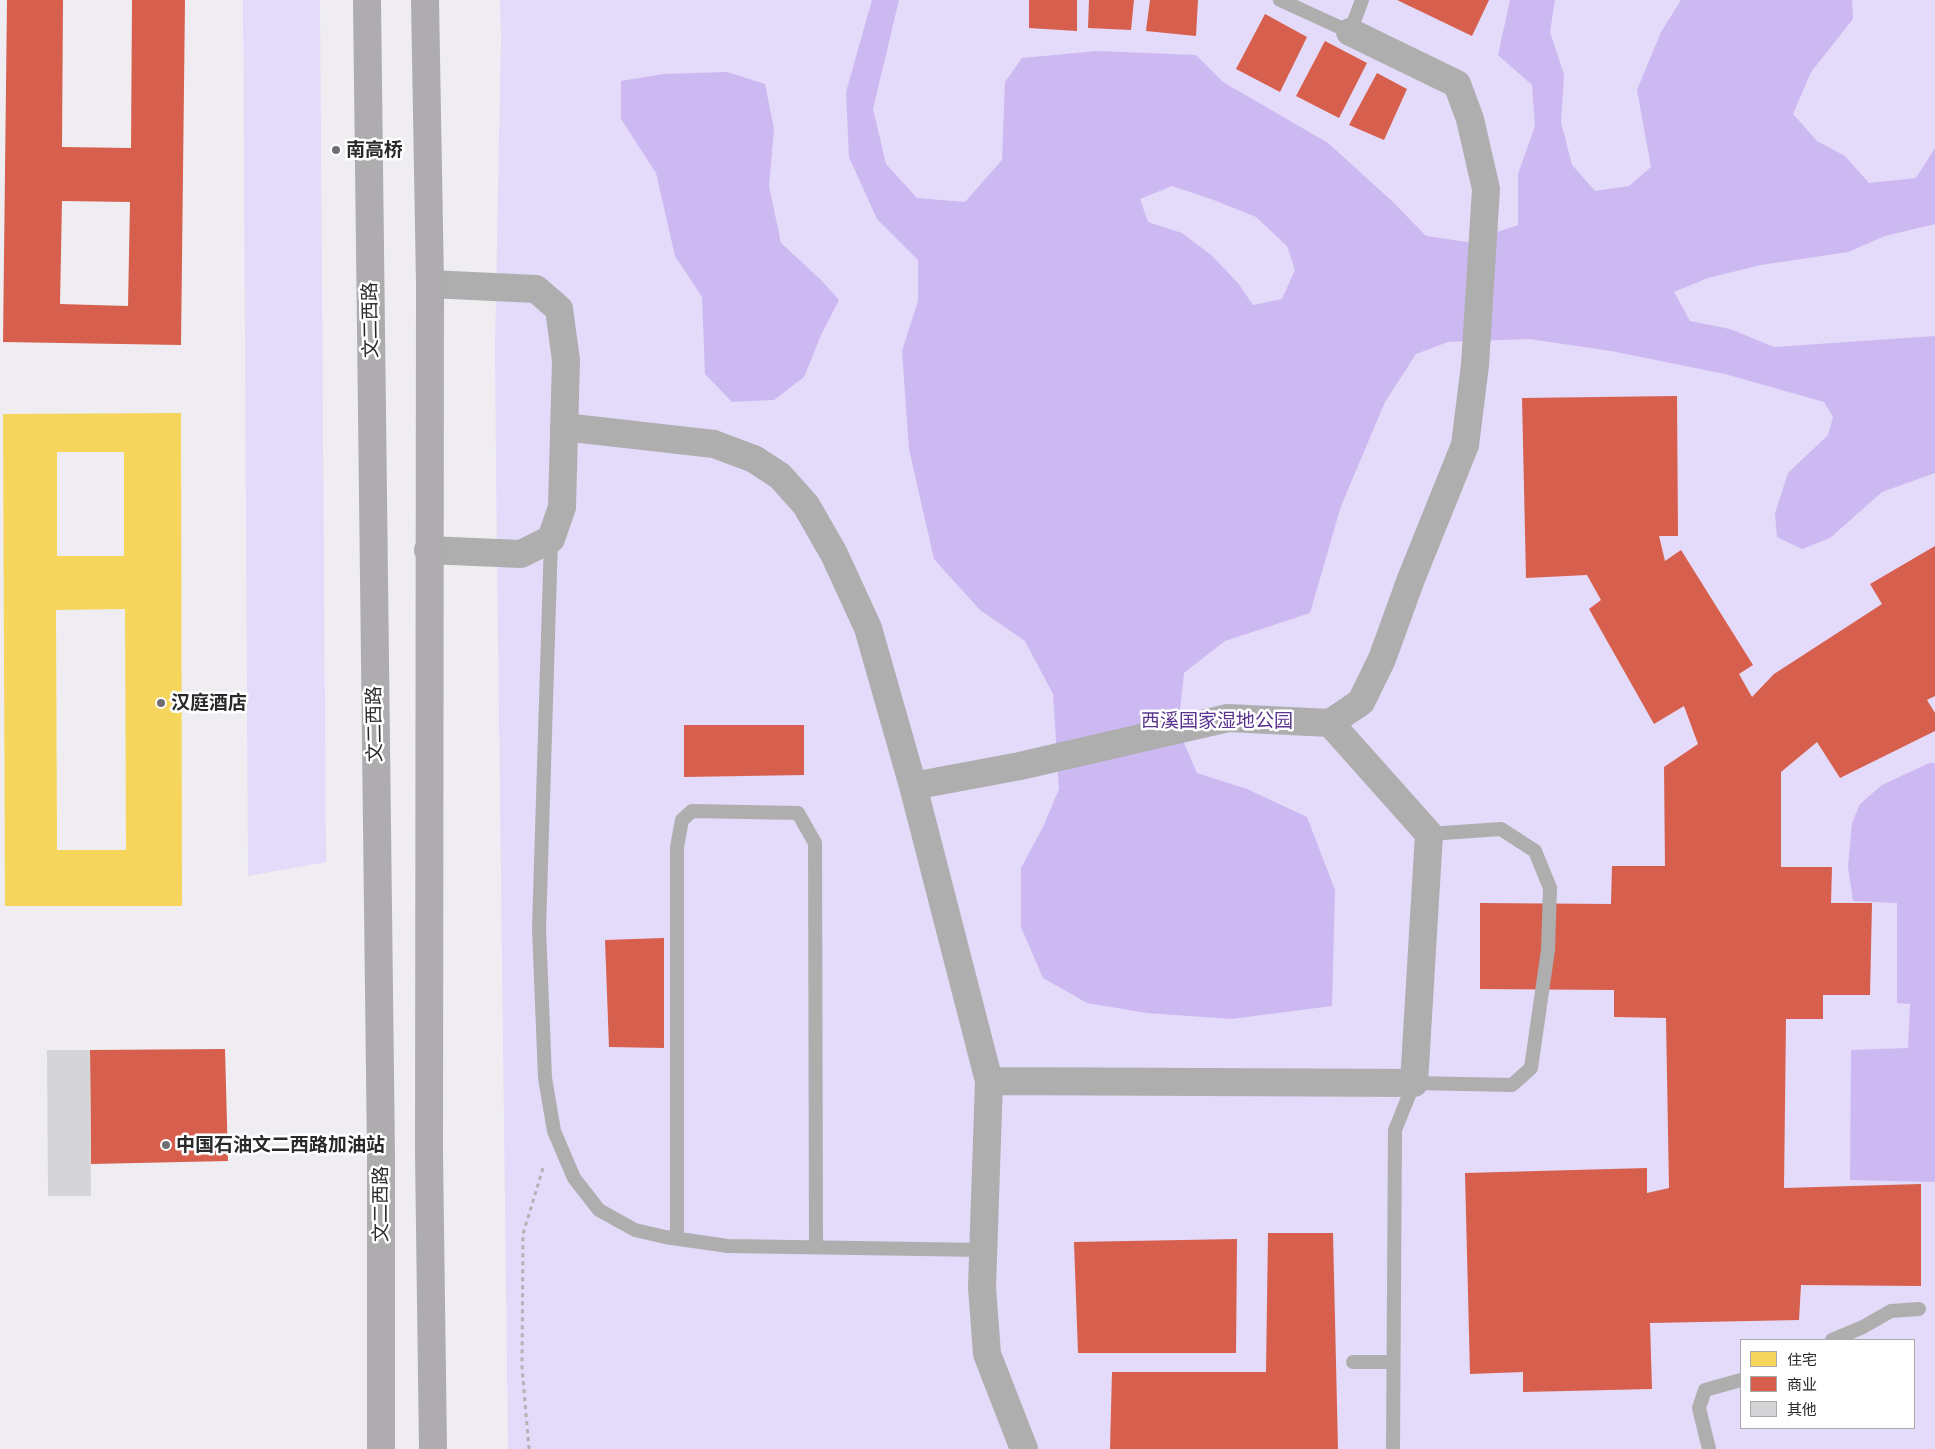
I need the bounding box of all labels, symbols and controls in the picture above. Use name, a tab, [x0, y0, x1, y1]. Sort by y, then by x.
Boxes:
place label: 南高桥	[346, 139, 403, 161]
marker: 南高桥	[330, 144, 342, 156]
street label: 文二西路	[359, 282, 383, 358]
street label: 文二西路	[363, 686, 387, 762]
place label: 汉庭酒店	[171, 692, 247, 714]
marker: 汉庭酒店	[155, 697, 167, 709]
park label: 西溪国家湿地公园	[1141, 710, 1293, 732]
place label: 中国石油文二西路加油站	[176, 1134, 385, 1156]
marker: 中国石油文二西路加油站	[160, 1139, 172, 1151]
street label: 文二西路	[370, 1166, 392, 1242]
legend	[1740, 1339, 1915, 1429]
text: 住宅	[1787, 1351, 1817, 1369]
text: 商业	[1787, 1376, 1817, 1394]
text: 其他	[1787, 1401, 1817, 1419]

